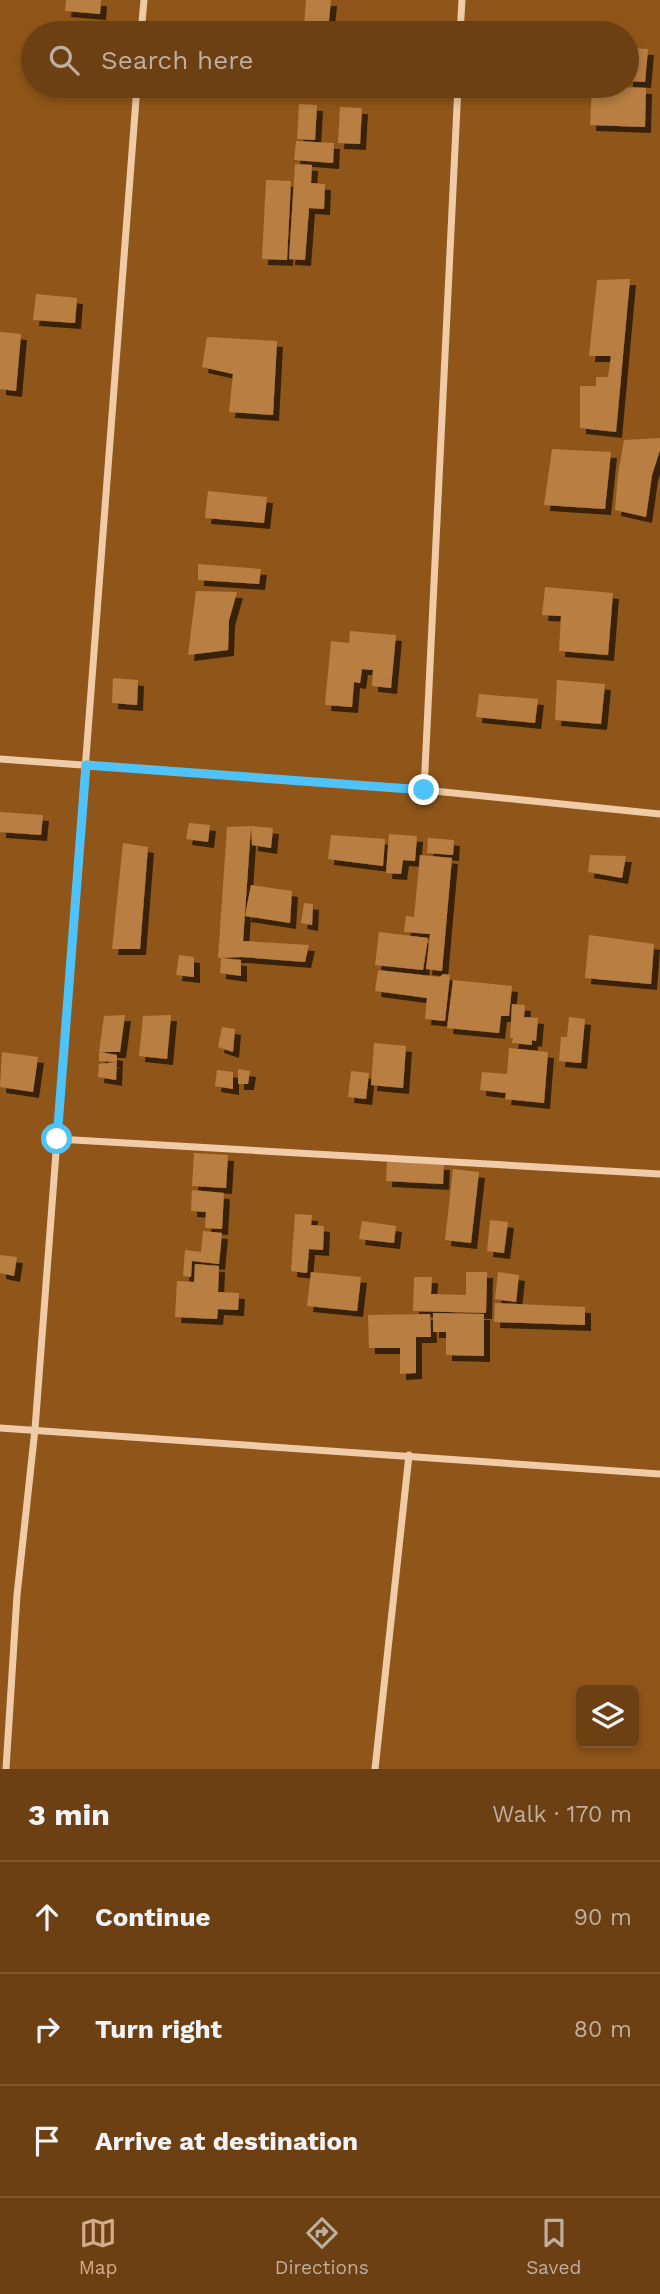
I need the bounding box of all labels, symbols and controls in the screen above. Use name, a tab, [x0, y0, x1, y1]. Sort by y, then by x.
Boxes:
search box	[21, 21, 639, 98]
icon: search	[45, 41, 83, 79]
text: Search here	[101, 45, 253, 75]
route end	[408, 774, 439, 805]
route start	[41, 1123, 72, 1154]
map controls	[576, 1685, 639, 1748]
button: layers	[576, 1685, 639, 1748]
text: 3 min	[28, 1797, 110, 1832]
text: Walk · 170 m	[492, 1801, 632, 1828]
icon: ahead	[28, 1898, 66, 1936]
text: Continue	[95, 1902, 211, 1932]
text: 90 m	[574, 1904, 632, 1931]
icon: right	[28, 2010, 66, 2048]
text: Turn right	[95, 2014, 222, 2044]
text: 80 m	[574, 2016, 632, 2043]
icon: arrive	[28, 2122, 66, 2160]
text: Arrive at destination	[95, 2126, 358, 2156]
tab: Map	[79, 2214, 117, 2279]
tab: Directions	[275, 2214, 369, 2279]
tab: Saved	[526, 2214, 581, 2279]

